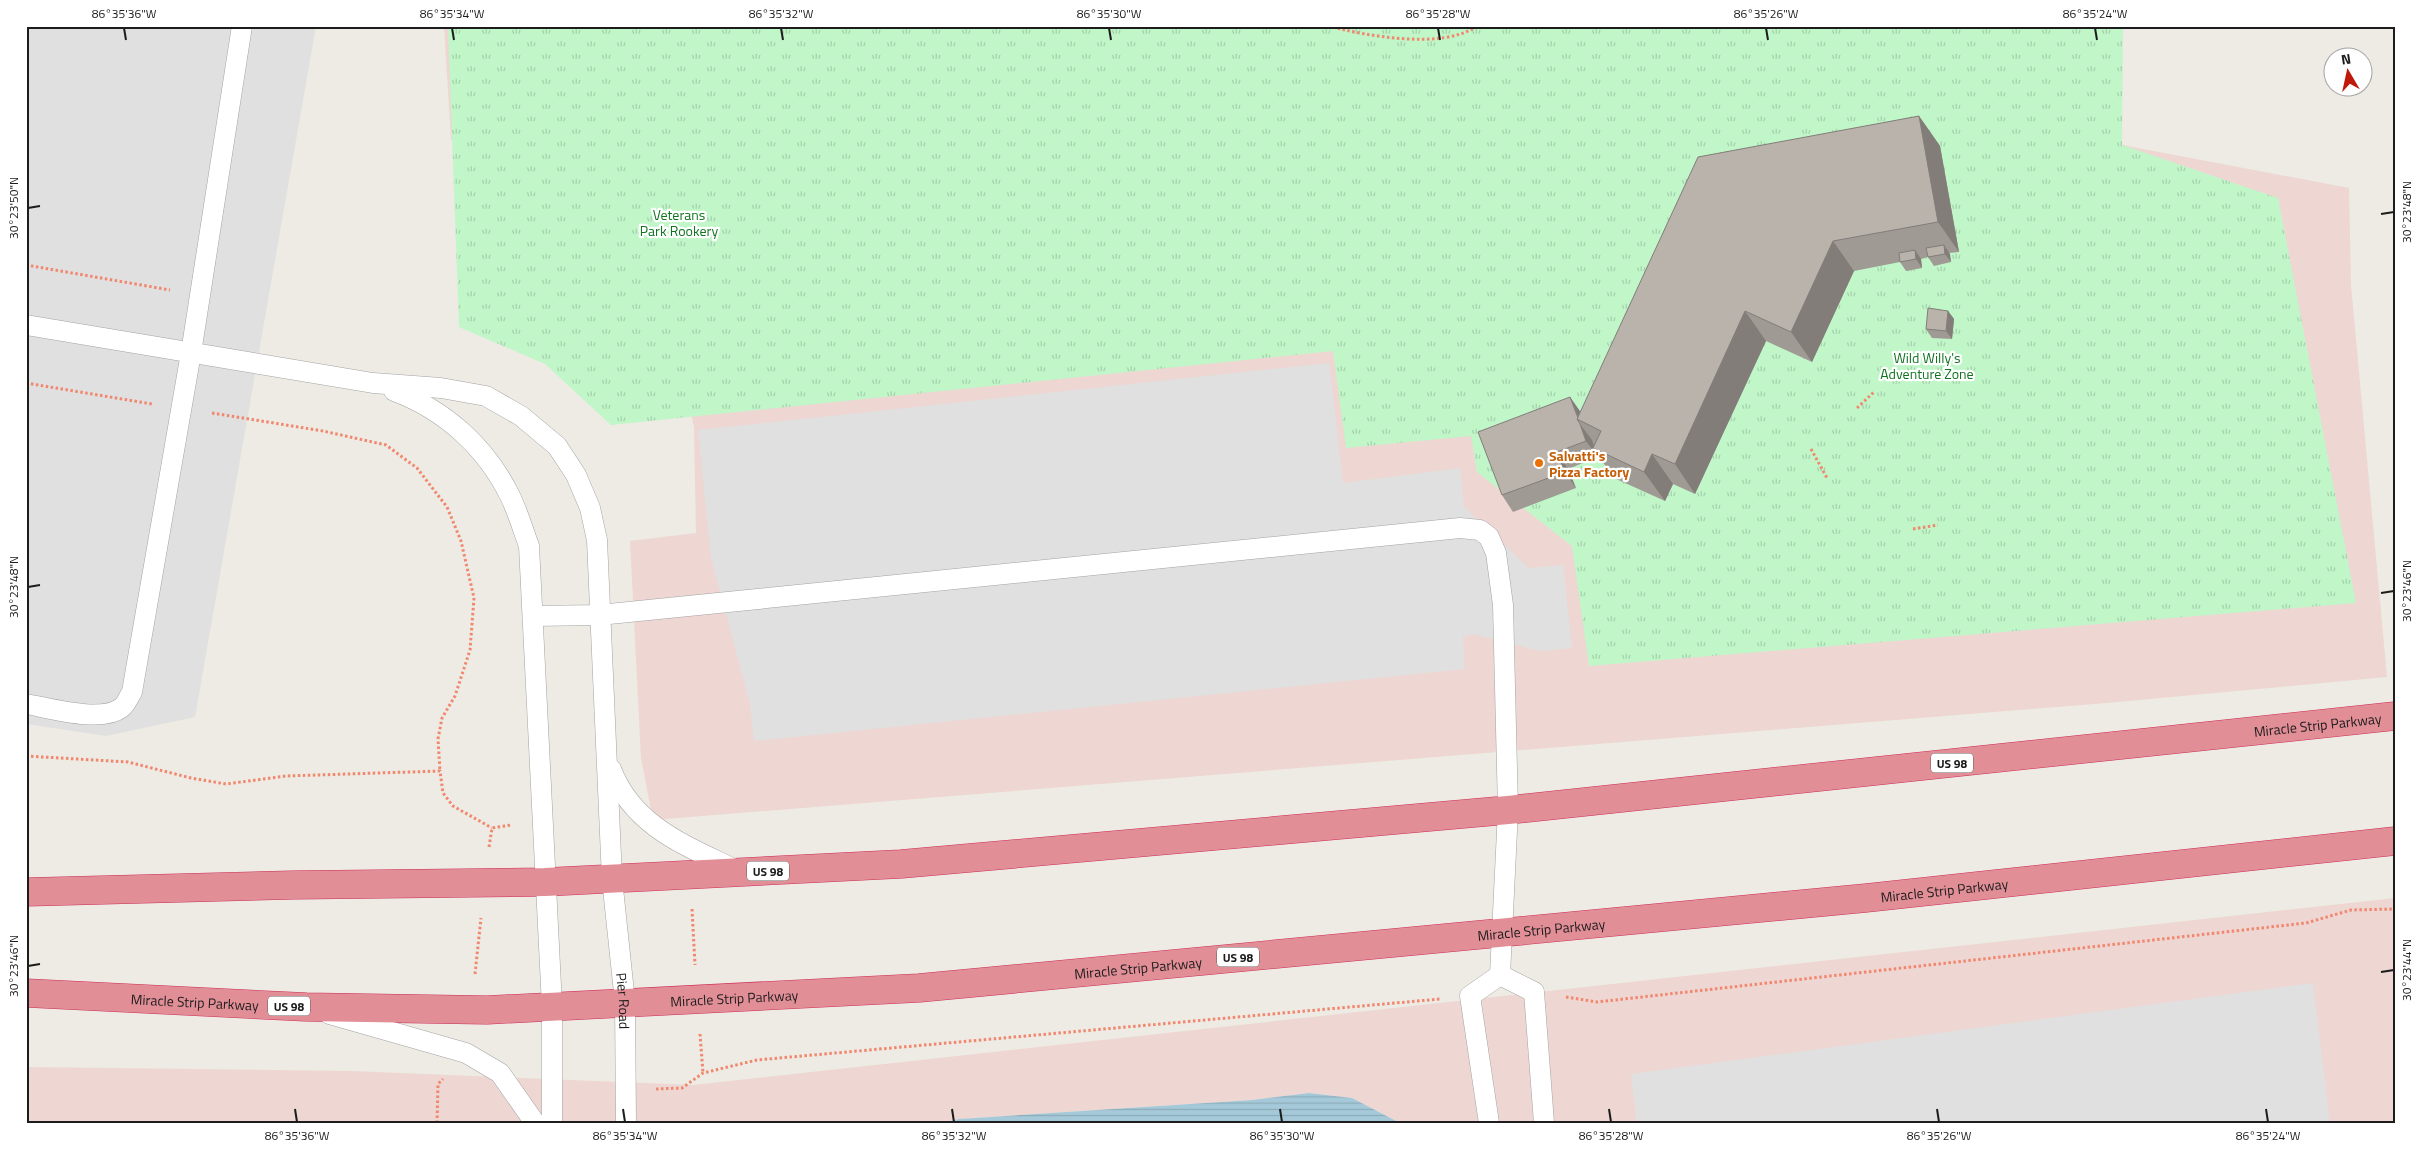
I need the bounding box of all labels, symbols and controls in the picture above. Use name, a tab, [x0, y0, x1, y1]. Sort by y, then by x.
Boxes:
text: 86°35'36"W	[92, 4, 157, 23]
text: 86°35'34"W	[420, 4, 485, 23]
text: 86°35'32"W	[749, 4, 814, 23]
text: 86°35'30"W	[1077, 4, 1142, 23]
text: 86°35'28"W	[1406, 4, 1471, 23]
text: 86°35'26"W	[1734, 4, 1799, 23]
text: 86°35'24"W	[2063, 4, 2128, 23]
north arrow	[2324, 48, 2374, 98]
text: N	[2339, 48, 2352, 70]
text: 30°23'50"N	[4, 177, 23, 239]
text: 30°23'48"N	[2397, 181, 2416, 243]
park label: Veterans Park Rookery	[640, 204, 718, 241]
park label: Wild Willy's Adventure Zone	[1880, 347, 1974, 384]
place label: Salvatti's Pizza Factory	[1549, 445, 1629, 482]
marker: Salvatti's Pizza Factory	[1533, 457, 1545, 469]
text: 30°23'48"N	[4, 556, 23, 618]
text: 30°23'46"N	[2397, 560, 2416, 622]
street label: Miracle Strip Parkway	[2253, 707, 2383, 741]
road number: US 98	[1931, 754, 1973, 772]
road number: US 98	[747, 861, 789, 880]
street label: Miracle Strip Parkway	[1879, 872, 2009, 907]
street label: Miracle Strip Parkway	[1476, 912, 1606, 945]
text: 30°23'46"N	[4, 935, 23, 997]
text: 30°23'44"N	[2397, 939, 2416, 1001]
road number: US 98	[1217, 948, 1259, 966]
street label: Miracle Strip Parkway	[1073, 951, 1203, 984]
street label: Pier Road	[611, 972, 636, 1029]
street label: Miracle Strip Parkway	[670, 984, 799, 1011]
street label: Miracle Strip Parkway	[130, 988, 260, 1015]
road number: US 98	[268, 996, 310, 1016]
text: 86°35'36"W	[265, 1126, 330, 1145]
text: 86°35'34"W	[593, 1126, 658, 1145]
text: 86°35'32"W	[922, 1126, 987, 1145]
text: 86°35'30"W	[1250, 1126, 1315, 1145]
text: 86°35'28"W	[1579, 1126, 1644, 1145]
text: 86°35'26"W	[1907, 1126, 1972, 1145]
text: 86°35'24"W	[2236, 1126, 2301, 1145]

